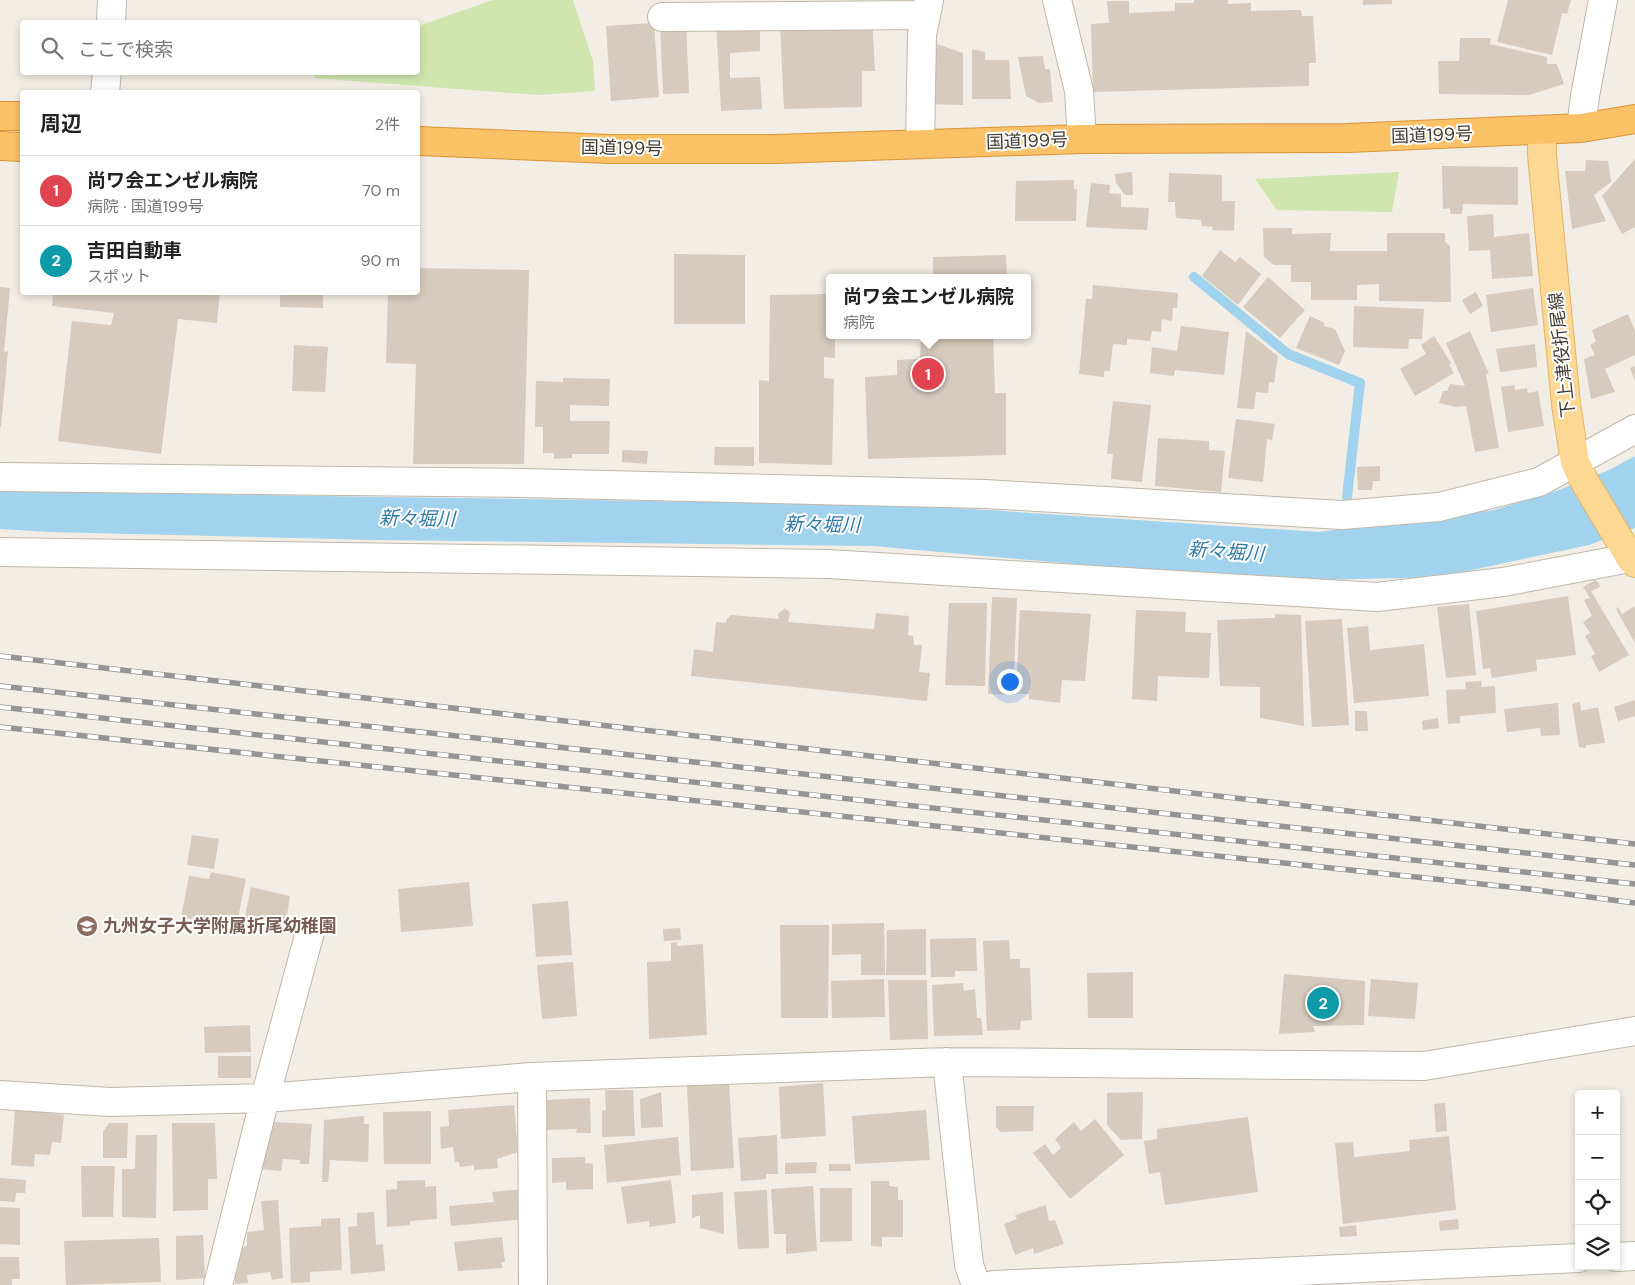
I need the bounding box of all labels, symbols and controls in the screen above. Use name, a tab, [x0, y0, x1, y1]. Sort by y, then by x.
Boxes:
search box	[20, 20, 420, 75]
icon: search	[38, 34, 66, 62]
text: ここで検索	[78, 37, 173, 62]
text: 周辺	[40, 110, 82, 138]
text: 2件	[375, 114, 400, 135]
street label: 国道199号	[1390, 122, 1474, 148]
street label: 国道199号	[985, 128, 1069, 154]
street label: 国道199号	[581, 135, 663, 161]
text: 尚ワ会エンゼル病院	[87, 168, 258, 193]
text: 1	[53, 180, 59, 201]
text: 70 m	[362, 180, 400, 201]
text: 病院 · 国道199号	[87, 196, 204, 217]
text: 吉田自動車	[87, 238, 182, 263]
text: 2	[51, 250, 61, 271]
text: 90 m	[360, 250, 400, 271]
text: スポット	[87, 266, 151, 287]
popup	[826, 274, 1031, 339]
text: 尚ワ会エンゼル病院	[843, 284, 1014, 309]
street label: 下上津役折尾線	[1543, 291, 1581, 419]
text: 病院	[843, 312, 875, 333]
pin: 1	[912, 355, 944, 393]
water label: 新々堀川	[379, 505, 457, 532]
water label: 新々堀川	[784, 511, 862, 538]
water label: 新々堀川	[1187, 536, 1267, 567]
your location	[997, 669, 1023, 695]
school or university icon: 九州女子大学附属折尾幼稚園	[75, 914, 99, 938]
place label: 九州女子大学附属折尾幼稚園	[103, 914, 337, 938]
pin: 2	[1307, 984, 1339, 1022]
map controls	[1575, 1090, 1620, 1270]
button: +	[1575, 1090, 1620, 1135]
button: −	[1575, 1135, 1620, 1180]
button: locate	[1575, 1180, 1620, 1225]
button: layers	[1575, 1225, 1620, 1270]

